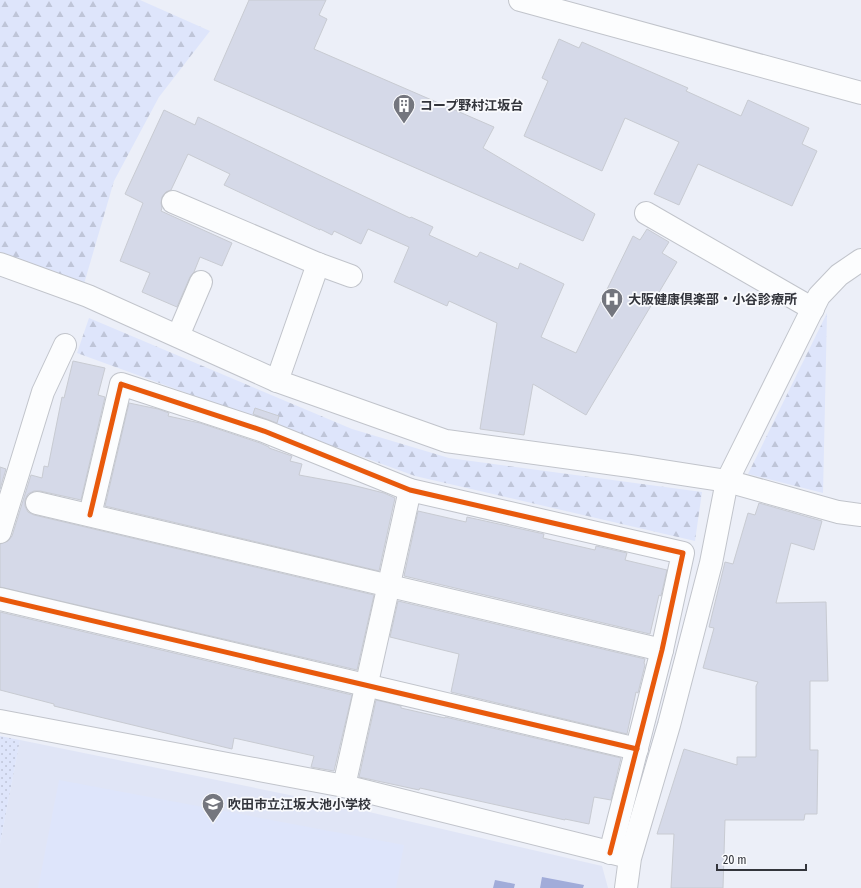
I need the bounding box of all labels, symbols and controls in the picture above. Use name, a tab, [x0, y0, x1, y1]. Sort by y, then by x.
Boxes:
building icon: コープ野村江坂台	[391, 92, 417, 125]
place label: コープ野村江坂台	[420, 98, 523, 113]
hospital icon: 大阪健康倶楽部・小谷診療所	[599, 286, 625, 319]
place label: 大阪健康倶楽部・小谷診療所	[628, 292, 797, 307]
school or university icon: 吹田市立江坂大池小学校	[200, 791, 226, 824]
place label: 吹田市立江坂大池小学校	[228, 797, 371, 812]
scale bar	[717, 846, 806, 872]
text: 20 m	[723, 853, 747, 867]

